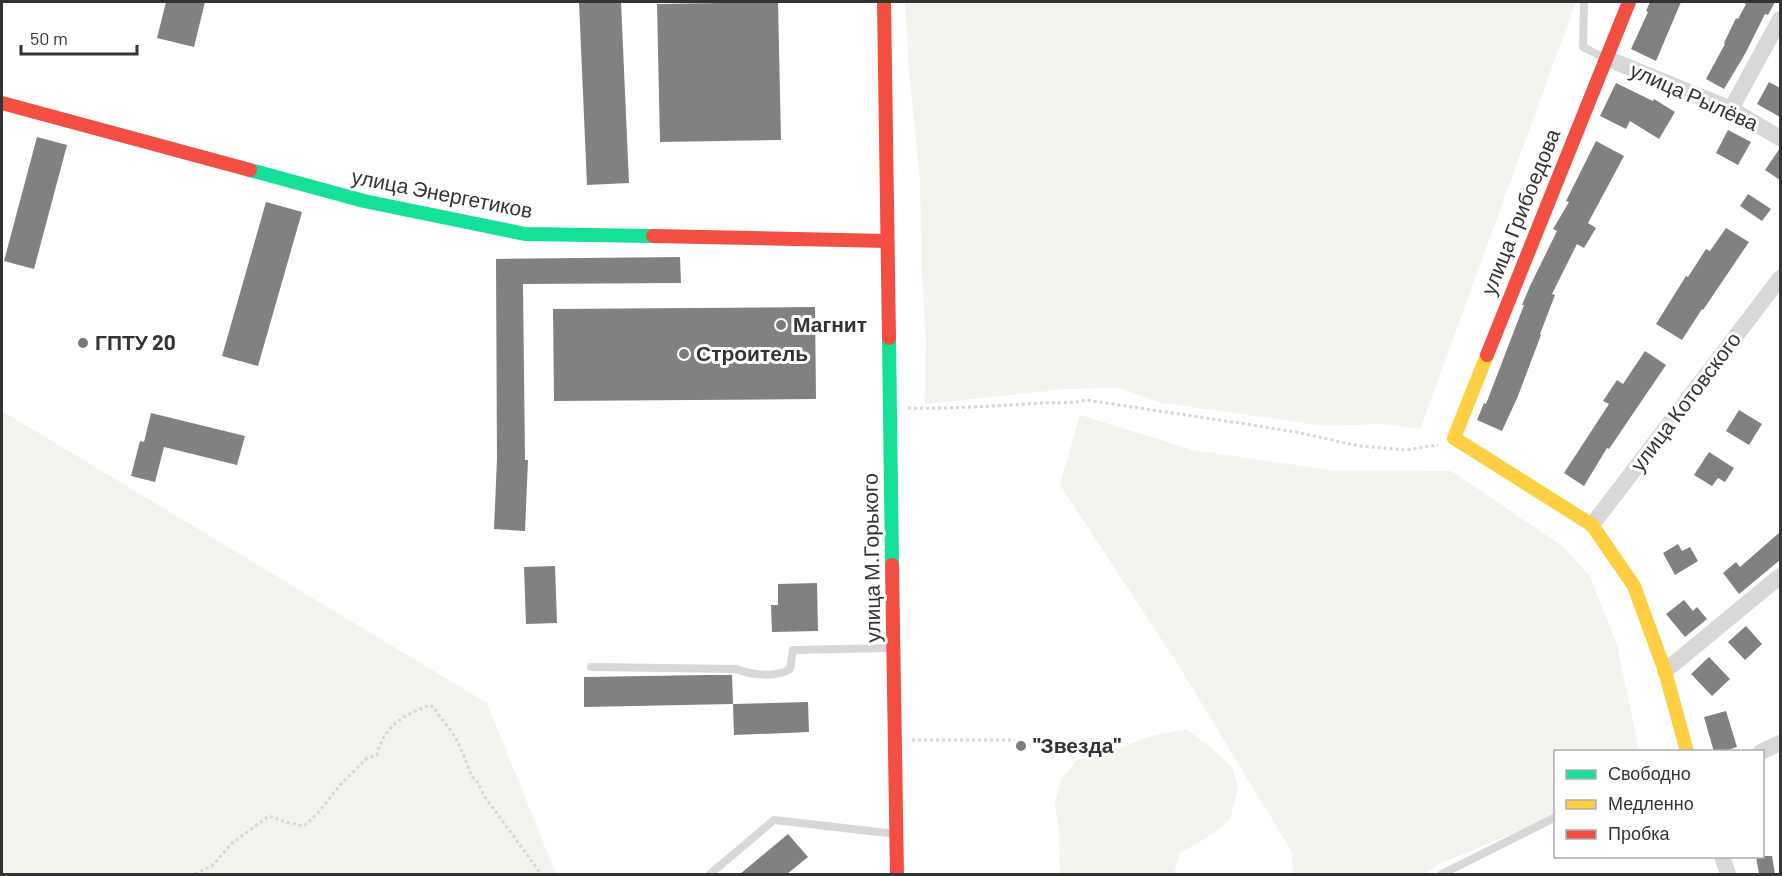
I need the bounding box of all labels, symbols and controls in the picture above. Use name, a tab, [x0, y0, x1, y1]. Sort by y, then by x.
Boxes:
scale bar	[21, 18, 136, 56]
text: 50 m	[30, 27, 68, 49]
street label: улица Рылёва	[1627, 56, 1763, 135]
street label: улица Грибоедова	[1475, 124, 1564, 298]
street label: улица Энергетиков	[350, 163, 535, 222]
place label: Магнит	[793, 311, 867, 336]
marker: Магнит	[774, 318, 788, 332]
street label: улица Котовского	[1624, 327, 1745, 476]
place label: ГПТУ 20	[95, 329, 176, 354]
marker: ГПТУ 20	[76, 336, 90, 350]
place label: Строитель	[696, 340, 808, 365]
marker: Строитель	[677, 347, 691, 361]
street label: улица М.Горького	[857, 473, 884, 643]
place label: "Звезда"	[1033, 732, 1121, 757]
marker: "Звезда"	[1014, 739, 1028, 753]
legend	[1554, 750, 1764, 858]
text: Свободно	[1608, 762, 1691, 784]
text: Медленно	[1608, 792, 1694, 814]
text: Пробка	[1608, 822, 1671, 844]

